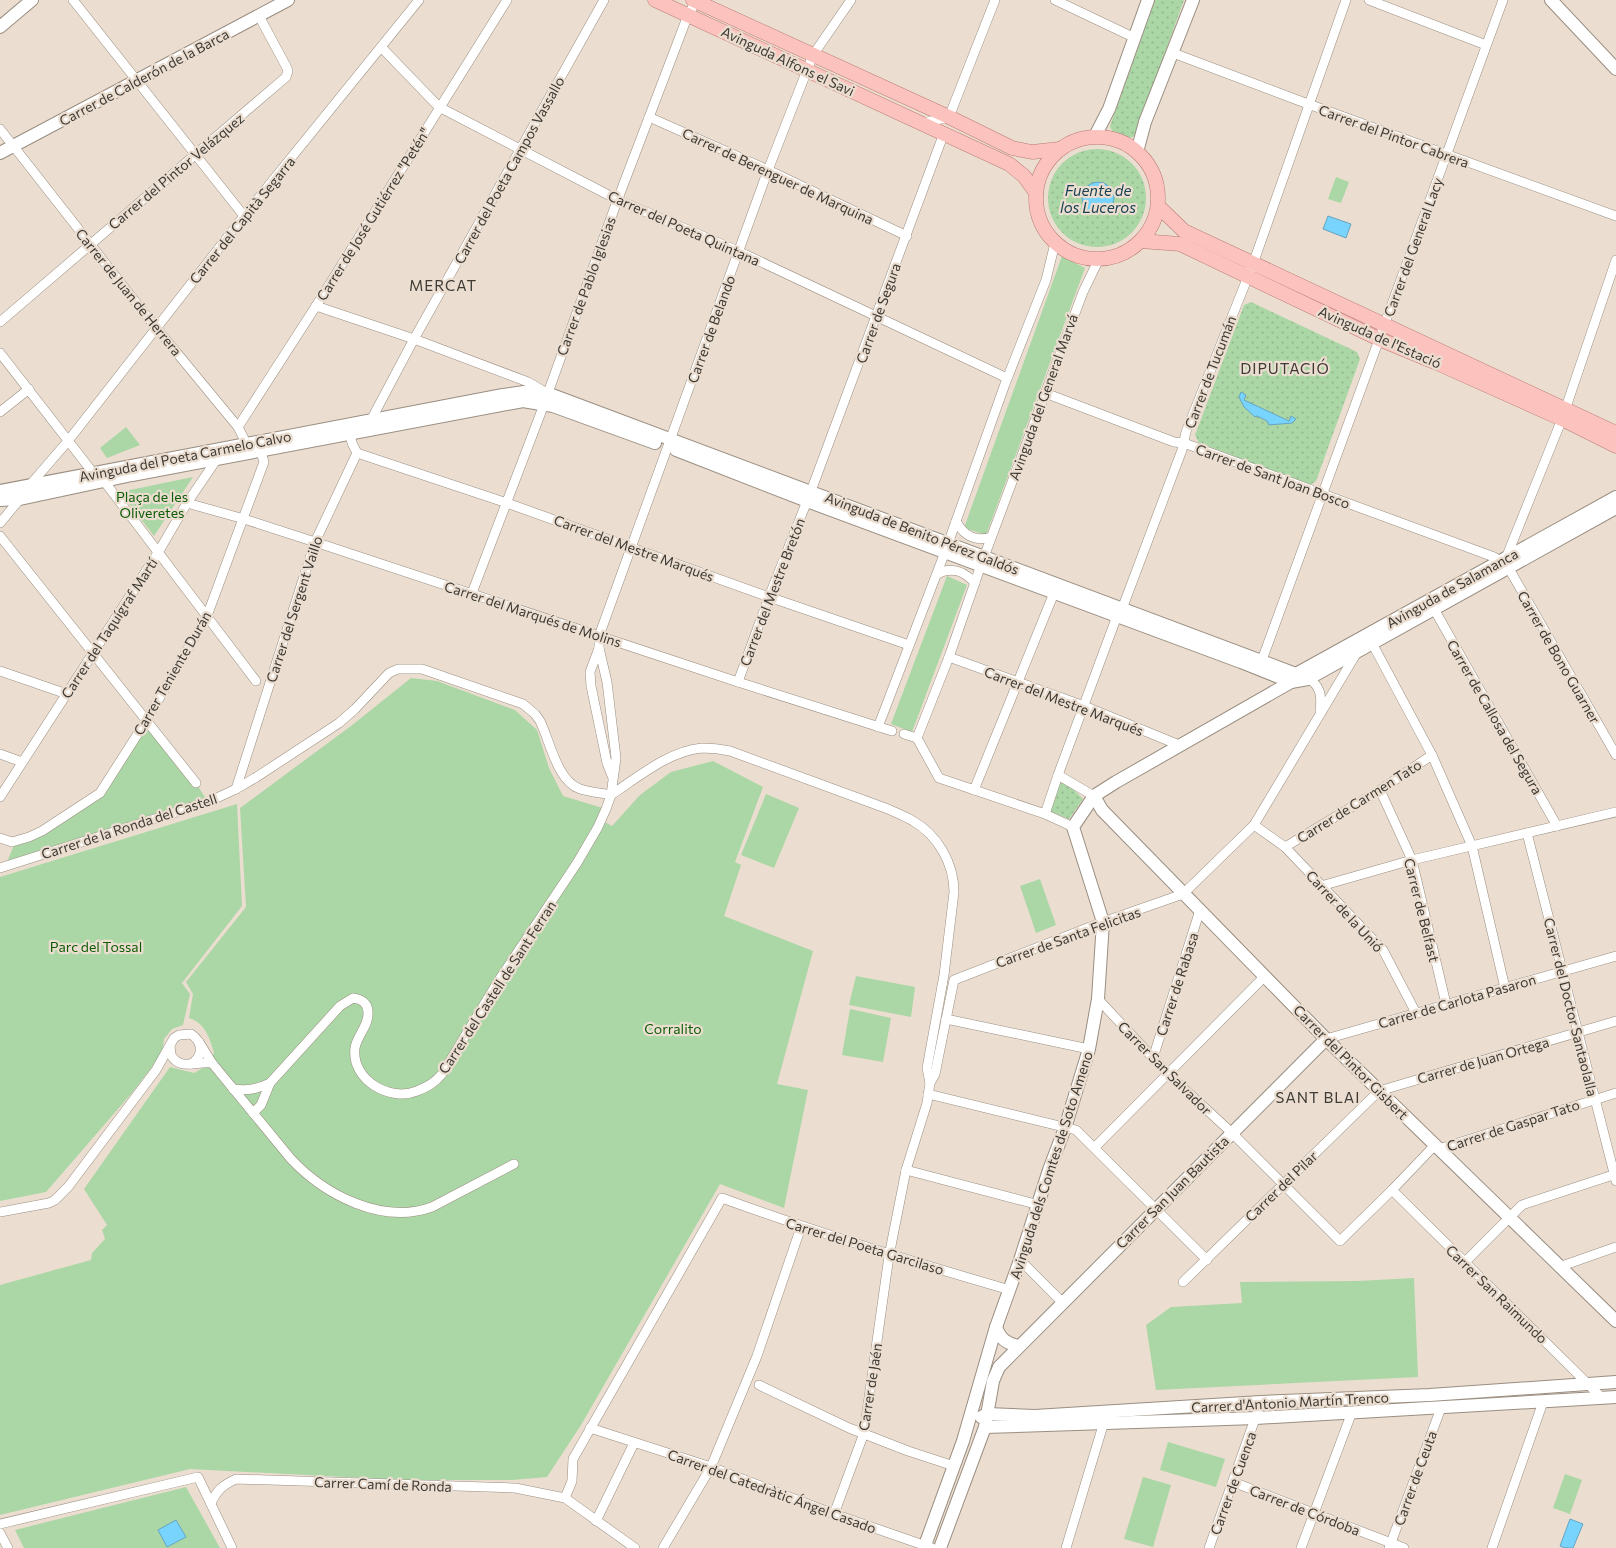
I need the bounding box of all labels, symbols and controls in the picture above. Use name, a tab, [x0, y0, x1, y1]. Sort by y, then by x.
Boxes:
street label: Avinguda Alfons el Savi	[719, 23, 857, 99]
street label: Carrer de Calderón de la Barca	[56, 25, 232, 129]
street label: Carrer del Poeta Campos Vassallo	[450, 73, 568, 267]
street label: Carrer del Pintor Cabrera	[1317, 101, 1471, 171]
street label: Carrer del Pintor Velázquez	[105, 109, 247, 233]
street label: Carrer de José Gutiérrez "Petén"	[313, 124, 433, 304]
street label: Carrer de Berenguer de Marquina	[680, 124, 876, 228]
street label: Carrer del Capità Segarra	[186, 153, 298, 287]
street label: Carrer del General Lacy	[1380, 175, 1446, 319]
water label: Fuente de los Luceros	[1060, 181, 1136, 216]
street label: Carrer del Poeta Quintana	[605, 187, 763, 269]
street label: Carrer de Pablo Iglesias	[553, 214, 619, 358]
street label: Carrer de Juan de Herrera	[72, 225, 186, 359]
street label: Carrer de Segura	[852, 261, 904, 365]
street label: Carrer de Belando	[684, 273, 738, 385]
district label: MERCAT	[409, 276, 477, 294]
street label: Avinguda de l'Estació	[1316, 302, 1444, 372]
street label: Avinguda del General Marvá	[1005, 312, 1081, 482]
street label: Carrer de Tucumán	[1181, 313, 1239, 431]
district label: DIPUTACIÓ	[1240, 358, 1330, 377]
street label: Avinguda del Poeta Carmelo Calvo	[78, 427, 292, 485]
street label: Carrer de Sant Joan Bosco	[1193, 440, 1353, 512]
park label: Plaça de les Oliveretes	[116, 488, 188, 521]
street label: Avinguda de Benito Pérez Galdós	[823, 488, 1021, 578]
street label: Carrer del Mestre Marqués	[552, 511, 716, 585]
street label: Carrer del Mestre Bretón	[736, 516, 808, 668]
street label: Carrer del Sergent Vaillo	[262, 534, 326, 684]
street label: Avinguda de Salamanca	[1383, 545, 1521, 631]
street label: Carrer del Taquígraf Martí	[57, 554, 161, 701]
street label: Carrer del Marqués de Molins	[442, 577, 624, 651]
street label: Carrer de Bono Guarner	[1514, 588, 1604, 727]
street label: Carrer Teniente Durán	[130, 608, 214, 738]
street label: Carrer de Callosa del Segura	[1444, 637, 1546, 797]
street label: Carrer del Mestre Marqués	[982, 663, 1146, 739]
street label: Carrer de Carmen Tato	[1294, 756, 1424, 846]
street label: Carrer de la Ronda del Castell	[39, 790, 219, 862]
street label: Carrer de Belfast	[1401, 856, 1443, 964]
street label: Carrer de la Unió	[1303, 867, 1387, 955]
street label: Carrer del Castell de Sant Ferran	[435, 897, 559, 1077]
street label: Carrer de Santa Felicitas	[993, 903, 1143, 971]
street label: Carrer del Doctor Santaolalla	[1541, 916, 1601, 1098]
street label: Carrer de Rabasa	[1152, 930, 1202, 1038]
park label: Parc del Tossal	[50, 938, 142, 955]
street label: Carrer de Carlota Pasaron	[1376, 970, 1538, 1032]
street label: Carrer del Pintor Gisbert	[1290, 1001, 1412, 1123]
street label: Carrer San Salvador	[1115, 1018, 1216, 1119]
park label: Corralito	[644, 1020, 702, 1037]
street label: Carrer de Juan Ortega	[1415, 1033, 1551, 1087]
street label: Avinguda dels Comtes de Soto Ameno	[1006, 1049, 1096, 1281]
district label: SANT BLAI	[1276, 1088, 1360, 1106]
street label: Carrer de Gaspar Tato	[1444, 1096, 1582, 1154]
street label: Carrer San Juan Bautista	[1112, 1132, 1232, 1252]
street label: Carrer del Pilar	[1241, 1147, 1321, 1225]
street label: Carrer del Poeta Garcilaso	[784, 1214, 946, 1278]
street label: Carrer San Raimundo	[1443, 1241, 1551, 1347]
street label: Carrer de Jaén	[855, 1342, 885, 1432]
street label: Carrer d'Antonio Martín Trenco	[1191, 1388, 1389, 1416]
street label: Carrer de Ceuta	[1390, 1428, 1440, 1528]
street label: Carrer de Cuenca	[1206, 1429, 1260, 1537]
street label: Carrer del Catedràtic Ángel Casado	[665, 1445, 879, 1537]
street label: Carrer Camí de Ronda	[314, 1473, 452, 1495]
street label: Carrer de Córdoba	[1247, 1481, 1363, 1539]

